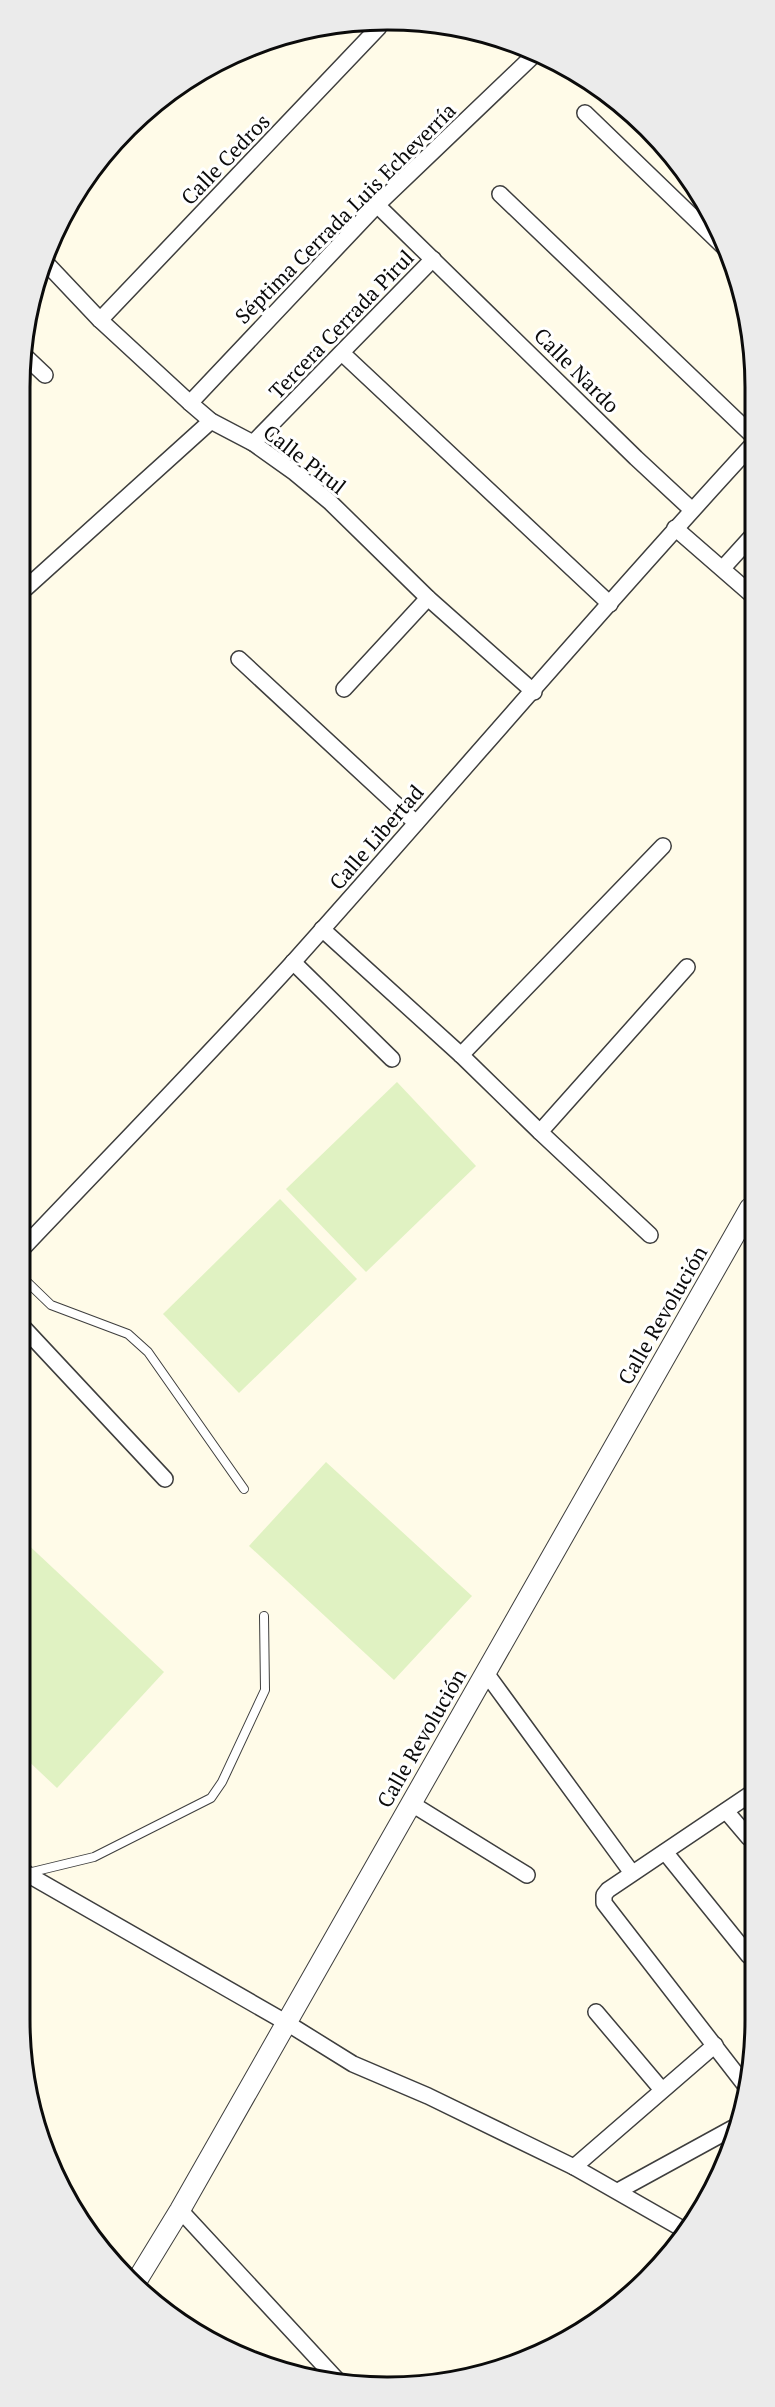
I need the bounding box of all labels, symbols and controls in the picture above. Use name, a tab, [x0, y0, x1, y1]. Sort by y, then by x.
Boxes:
street label: Séptima Cerrada Luis Echeverría	[228, 96, 462, 330]
street label: Calle Cedros	[174, 107, 276, 211]
street label: Tercera Cerrada Pirul	[262, 243, 420, 405]
street label: Calle Nardo	[528, 321, 626, 419]
street label: Calle Pirul	[258, 418, 352, 500]
street label: Calle Libertad	[323, 778, 430, 895]
street label: Calle Revolución	[611, 1240, 713, 1390]
street label: Calle Revolución	[370, 1663, 472, 1813]

